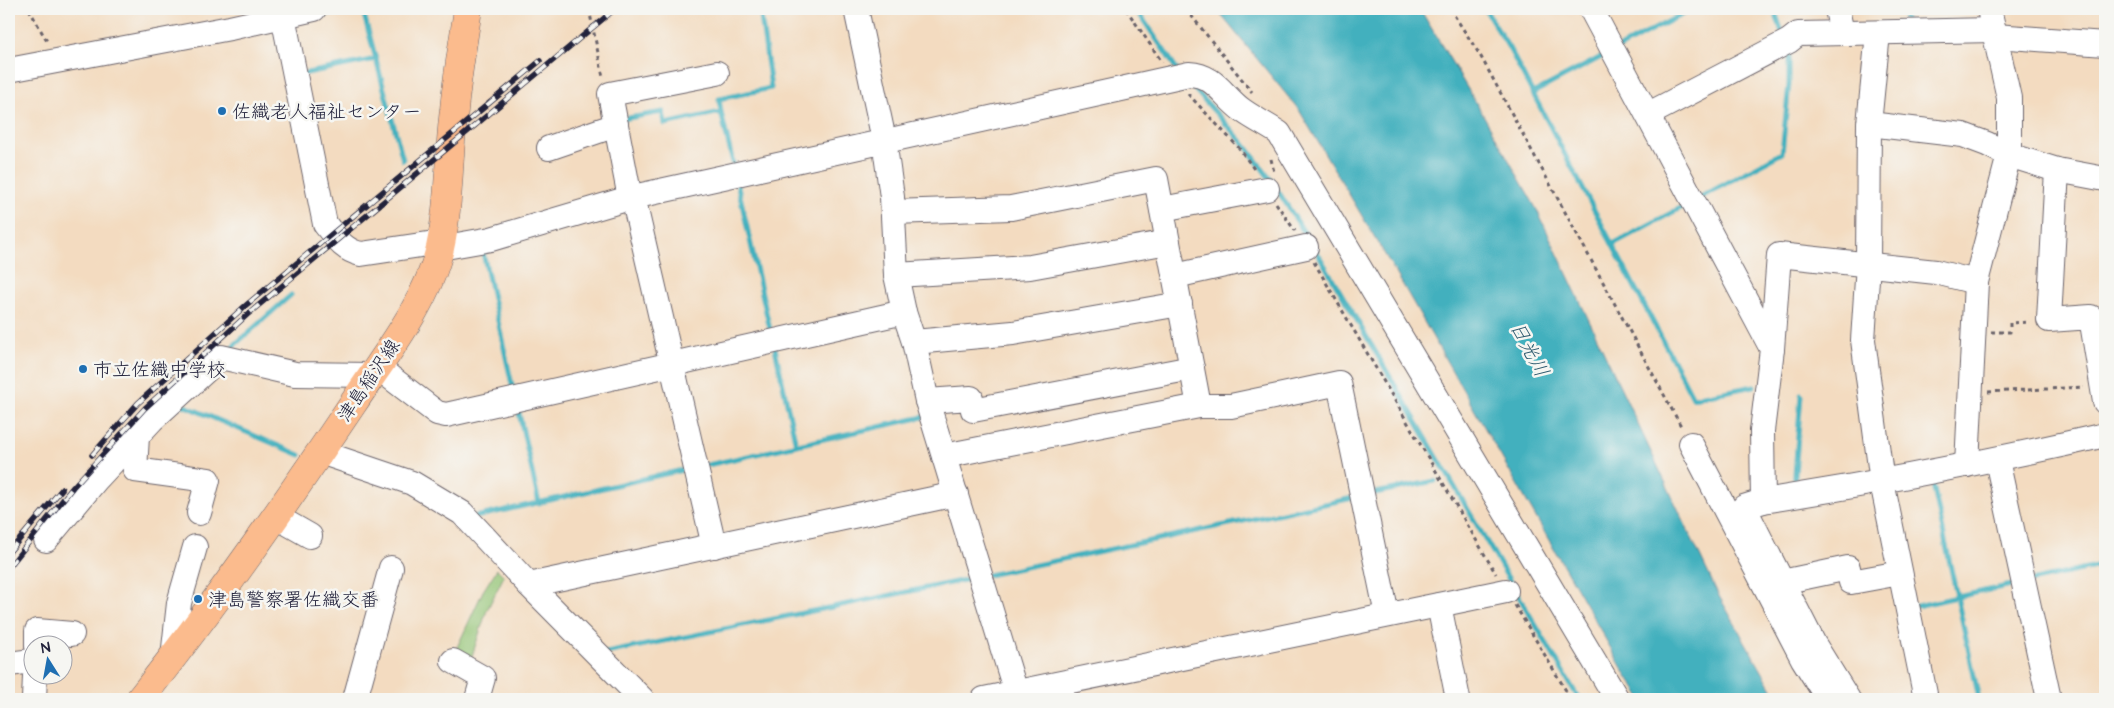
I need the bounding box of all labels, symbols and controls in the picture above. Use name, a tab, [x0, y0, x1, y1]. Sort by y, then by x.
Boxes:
place label: 佐織老人福祉センター	[232, 99, 421, 126]
marker: 佐織老人福祉センター	[216, 105, 228, 117]
water label: 日光川	[1503, 316, 1556, 383]
street label: 津島稲沢線	[331, 334, 407, 428]
place label: 市立佐織中学校	[93, 357, 226, 384]
marker: 市立佐織中学校	[77, 363, 89, 375]
place label: 津島警察署佐織交番	[208, 587, 379, 614]
marker: 津島警察署佐織交番	[192, 593, 204, 605]
north arrow	[22, 636, 72, 686]
text: N	[39, 638, 52, 659]

